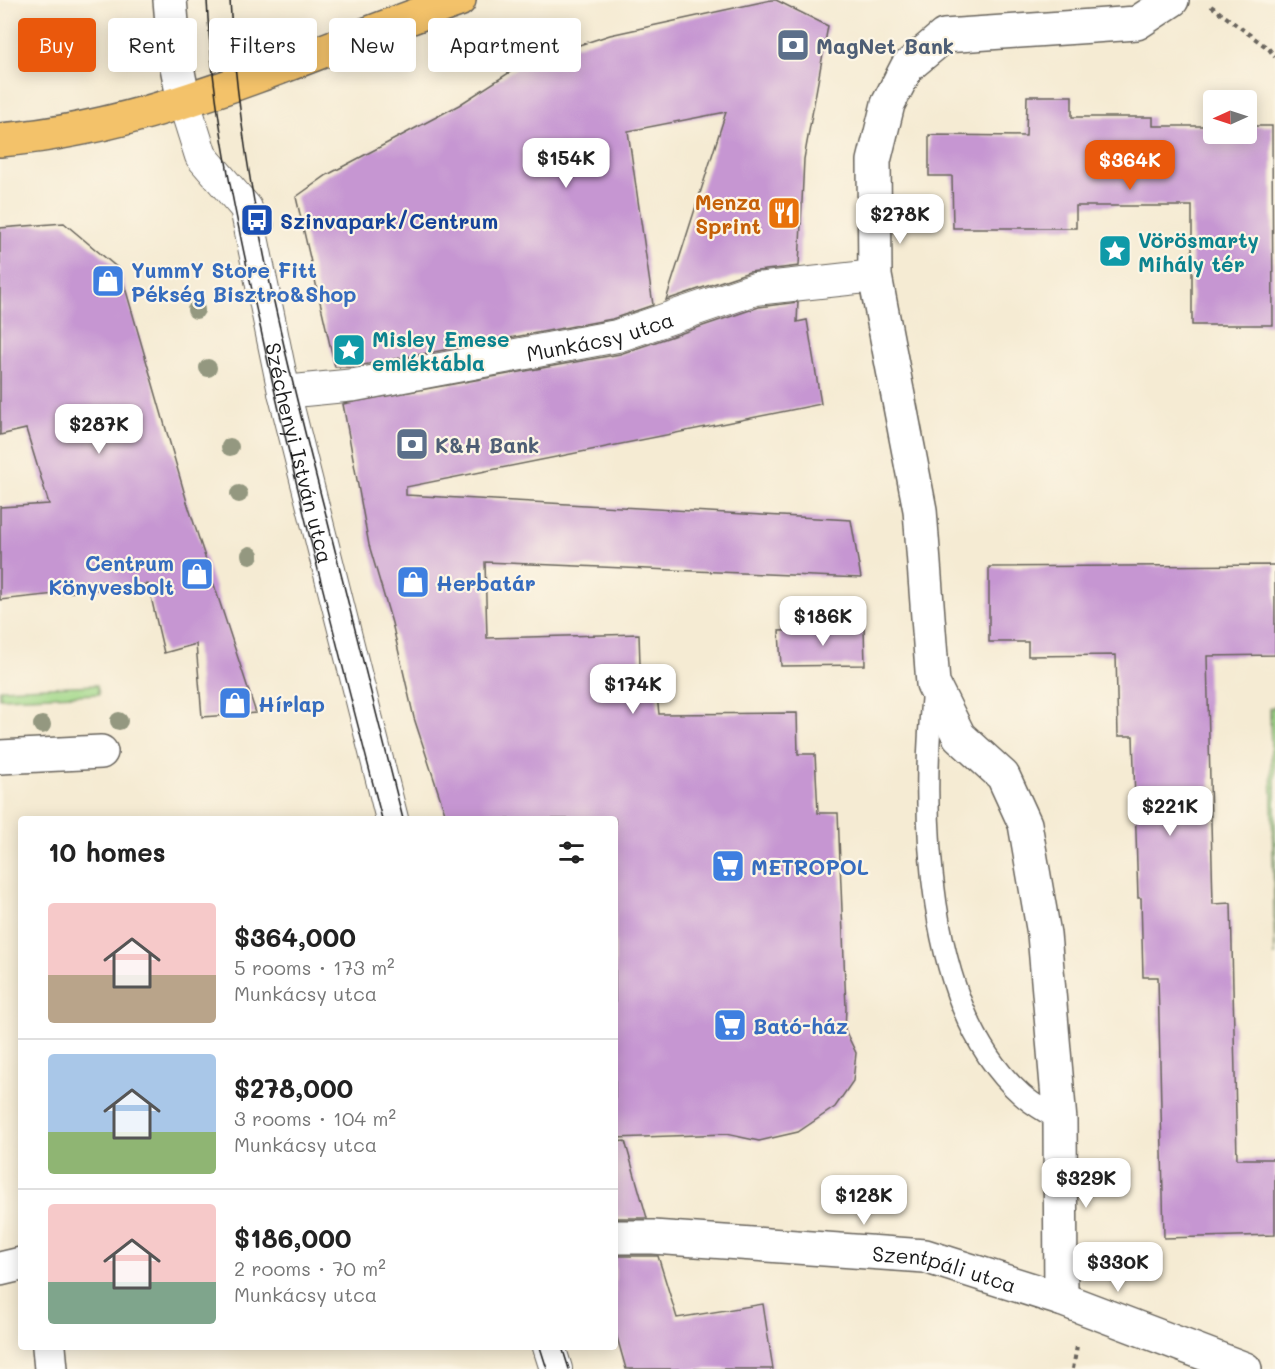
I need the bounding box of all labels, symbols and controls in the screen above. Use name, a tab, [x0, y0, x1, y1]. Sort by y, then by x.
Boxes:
chip: Buy	[18, 18, 96, 72]
chip: Rent	[108, 18, 197, 72]
chip: Filters	[209, 18, 317, 72]
chip: New	[329, 18, 416, 72]
chip: Apartment	[428, 18, 581, 72]
bank icon: MagNet Bank	[775, 27, 811, 63]
place label: MagNet Bank	[816, 32, 954, 59]
north arrow	[1203, 90, 1257, 144]
map controls	[1203, 90, 1257, 144]
pin: $154K	[524, 138, 608, 189]
pin: $364K	[1088, 140, 1172, 191]
text: $154K	[537, 144, 595, 170]
text: $364K	[1099, 146, 1161, 172]
place label: Menza Sprint	[695, 188, 761, 239]
pin: $278K	[858, 194, 942, 245]
restaurant icon: Menza Sprint	[766, 195, 802, 231]
text: $278K	[870, 200, 930, 226]
bus stop icon: Szinvapark/Centrum	[239, 202, 275, 238]
place label: Szinvapark/Centrum	[280, 207, 498, 234]
place label: Vörösmarty Mihály tér	[1138, 226, 1259, 278]
place icon: Vörösmarty Mihály tér	[1097, 233, 1133, 269]
place label: YummY Store Fitt Pékség Bisztro&Shop	[131, 256, 357, 307]
shop icon: YummY Store Fitt Pékség Bisztro&Shop	[90, 263, 126, 299]
street label: Munkácsy utca	[524, 304, 677, 366]
place label: Misley Emese emléktábla	[372, 325, 510, 376]
place icon: Misley Emese emléktábla	[331, 332, 367, 368]
street label: Széchenyi István utca	[261, 340, 340, 566]
pin: $287K	[57, 404, 141, 455]
text: $287K	[69, 410, 129, 436]
bank icon: K&H Bank	[394, 426, 430, 462]
place label: K&H Bank	[435, 431, 539, 458]
place label: Centrum Könyvesbolt	[48, 549, 174, 601]
shop icon: Centrum Könyvesbolt	[179, 556, 215, 592]
shop icon: Herbatár	[395, 564, 431, 600]
place label: Herbatár	[436, 569, 536, 596]
pin: $186K	[781, 596, 865, 647]
text: $186K	[794, 602, 852, 628]
pin: $174K	[591, 664, 675, 715]
text: $174K	[604, 670, 662, 696]
shop icon: Hírlap	[217, 685, 253, 721]
place label: Hírlap	[258, 690, 325, 717]
pin: $221K	[1128, 786, 1212, 837]
text: $221K	[1142, 792, 1198, 818]
text: 10 homes	[48, 835, 166, 869]
icon: filters	[555, 836, 588, 869]
supermarket icon: METROPOL	[710, 848, 746, 884]
place label: METROPOL	[751, 853, 869, 880]
text: $364,000	[234, 920, 356, 954]
icon: home	[96, 927, 168, 999]
text: 5 rooms · 173 m²	[234, 954, 395, 980]
text: Munkácsy utca	[234, 980, 377, 1006]
supermarket icon: Bató-ház	[712, 1007, 748, 1043]
place label: Bató-ház	[753, 1012, 848, 1039]
text: $278,000	[234, 1071, 353, 1105]
icon: home	[96, 1078, 168, 1150]
text: 3 rooms · 104 m²	[234, 1105, 396, 1131]
text: Munkácsy utca	[234, 1131, 377, 1157]
pin: $329K	[1044, 1158, 1128, 1209]
text: $329K	[1056, 1164, 1116, 1190]
pin: $128K	[822, 1175, 906, 1226]
text: $128K	[835, 1181, 893, 1207]
text: $186,000	[234, 1221, 352, 1255]
icon: home	[96, 1228, 168, 1300]
street label: Szentpáli utca	[871, 1239, 1020, 1298]
pin: $330K	[1076, 1242, 1160, 1293]
text: $330K	[1087, 1248, 1149, 1274]
text: 2 rooms · 70 m²	[234, 1255, 386, 1281]
text: Munkácsy utca	[234, 1281, 377, 1307]

